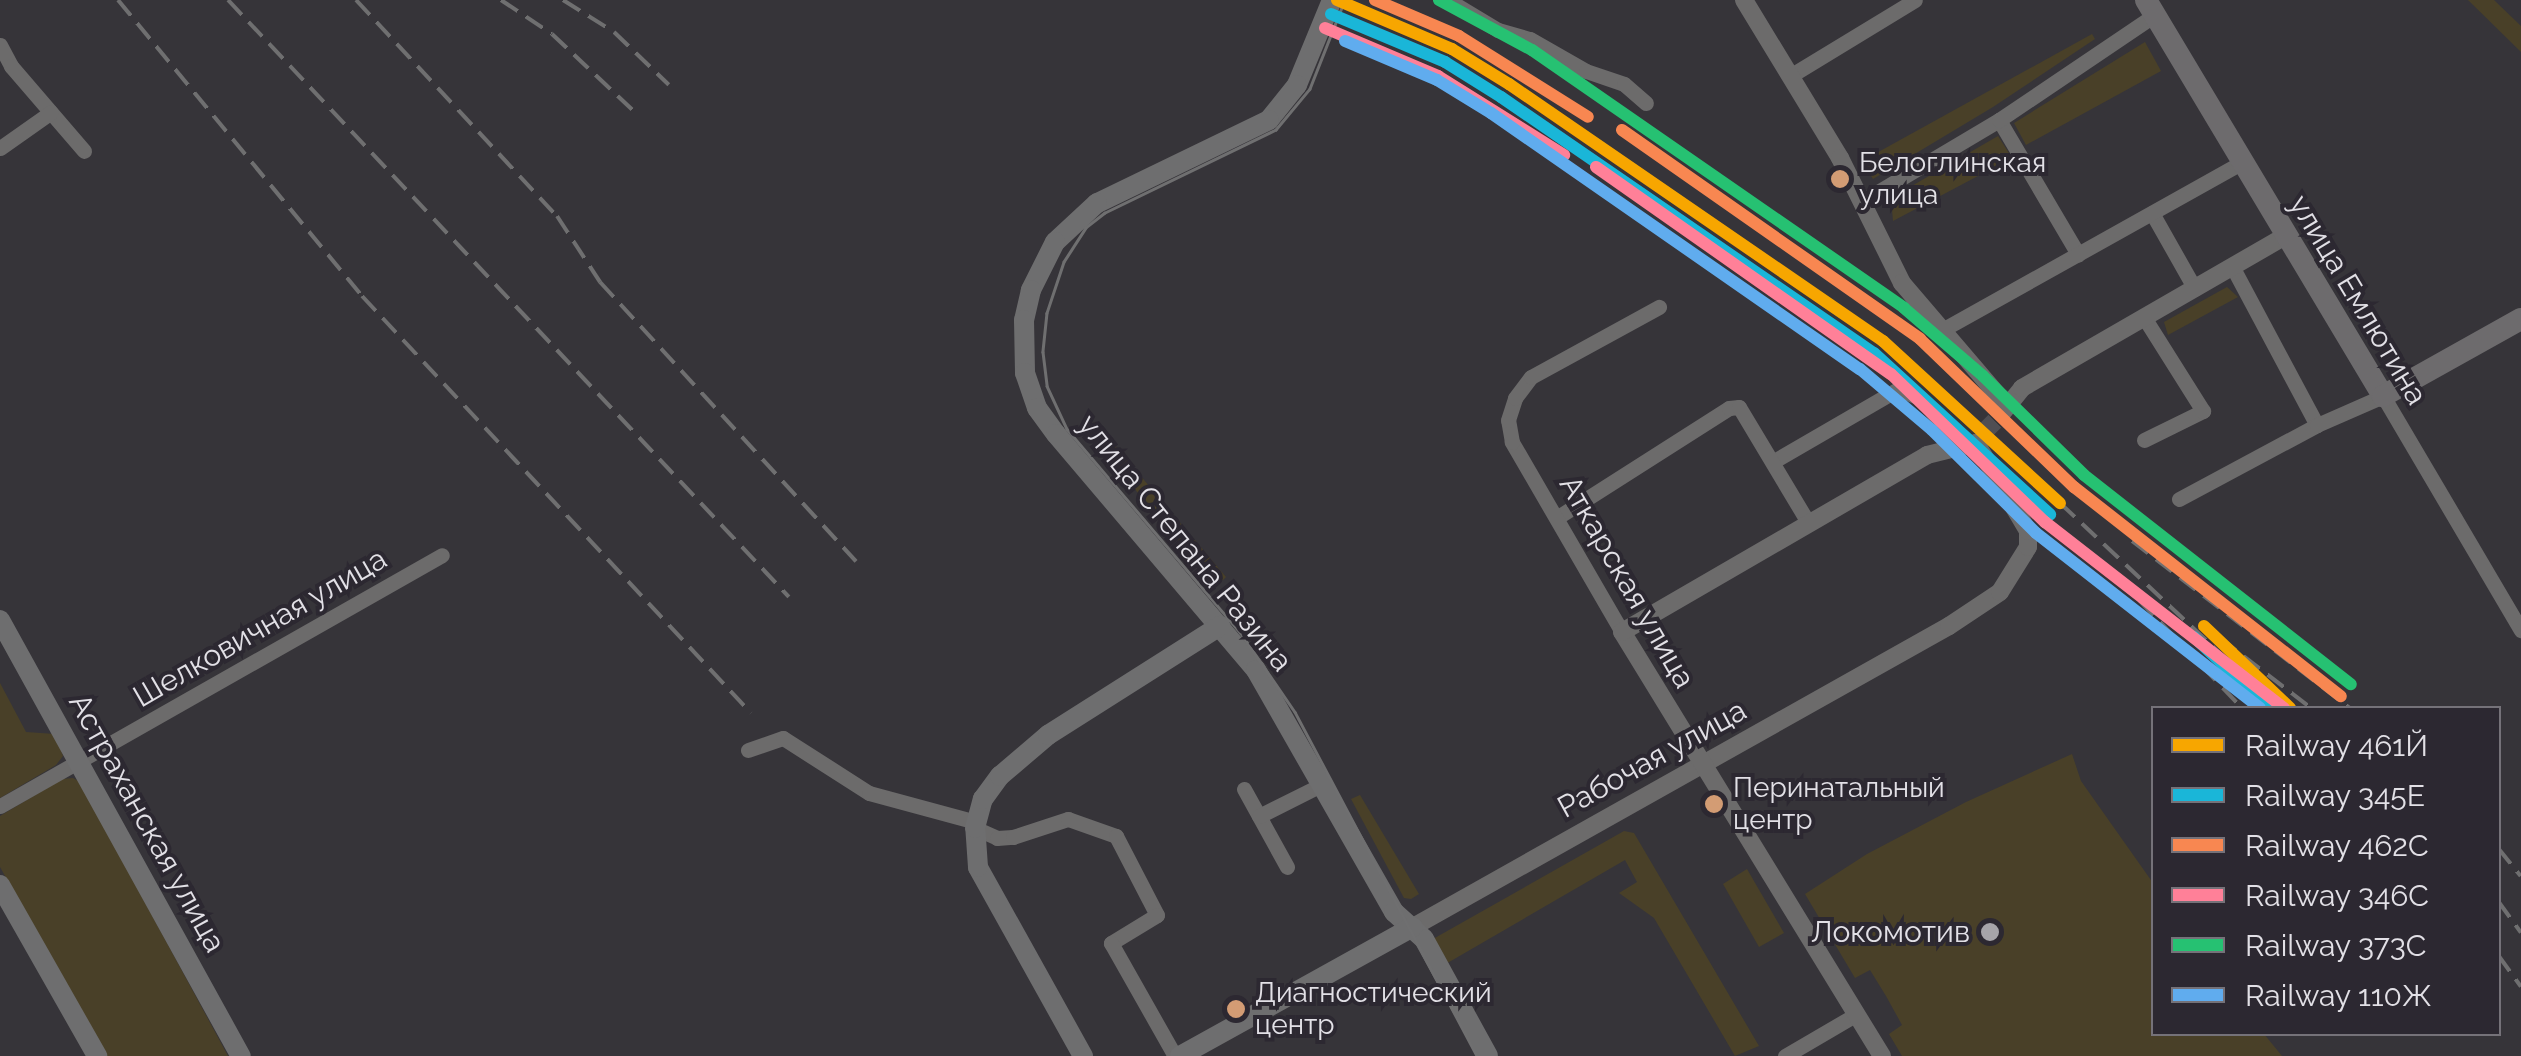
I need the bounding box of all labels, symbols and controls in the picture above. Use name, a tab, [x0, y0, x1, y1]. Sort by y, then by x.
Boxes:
place label: Белоглинская улица	[1859, 146, 2046, 212]
marker: Белоглинская улица	[1830, 169, 1850, 189]
street label: улица Емлютина	[2281, 189, 2435, 411]
street label: улица Степана Разина	[1070, 407, 1300, 679]
street label: Аткарская улица	[1551, 469, 1703, 695]
street label: Шелковичная улица	[127, 541, 393, 715]
street label: Астраханская улица	[61, 687, 233, 959]
street label: Рабочая улица	[1551, 692, 1753, 826]
legend	[2151, 706, 2501, 1036]
text: Railway 461Й	[2245, 728, 2428, 763]
place label: Перинатальный центр	[1733, 771, 1945, 837]
text: Railway 345Е	[2245, 778, 2425, 813]
marker: Перинатальный центр	[1704, 794, 1724, 814]
text: Railway 462С	[2245, 828, 2429, 863]
text: Railway 346С	[2245, 878, 2429, 913]
place label: Локомотив	[1811, 914, 1970, 950]
marker: Локомотив	[1979, 921, 2001, 943]
text: Railway 373C	[2245, 928, 2426, 963]
place label: Диагностический центр	[1255, 976, 1492, 1042]
text: Railway 110Ж	[2245, 978, 2431, 1013]
marker: Диагностический центр	[1226, 999, 1246, 1019]

